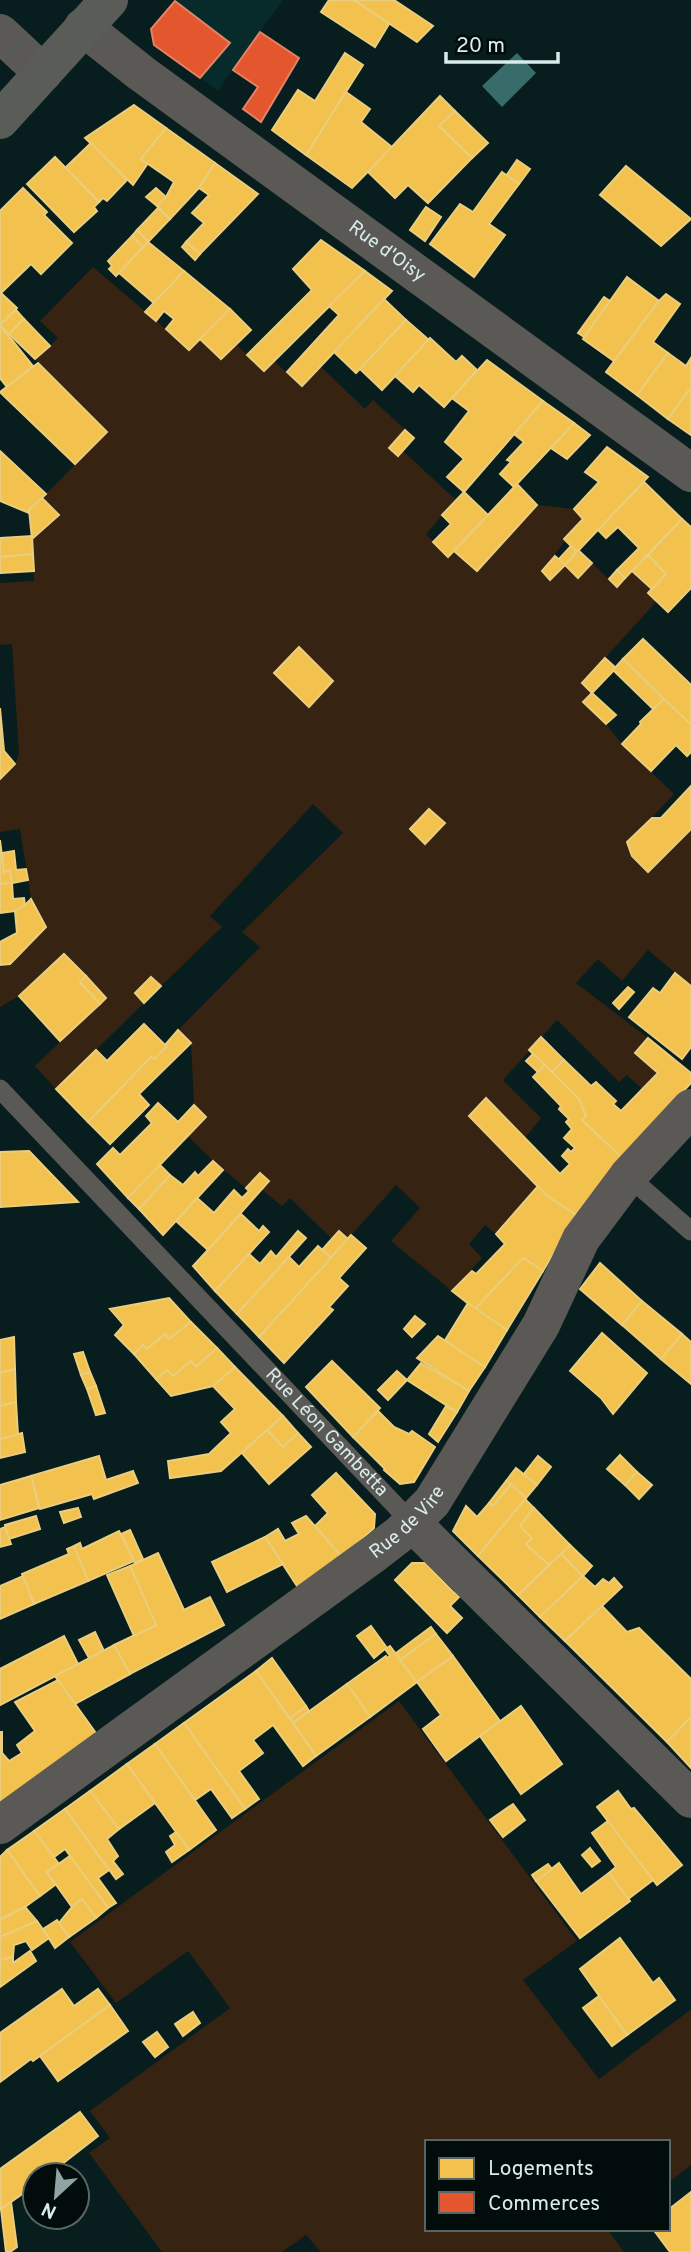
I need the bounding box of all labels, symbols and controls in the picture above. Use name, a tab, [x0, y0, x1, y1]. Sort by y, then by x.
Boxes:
scale bar	[446, 21, 558, 65]
text: 20 m	[456, 33, 505, 60]
street label: Rue d'Oisy	[343, 216, 430, 288]
street label: Rue Léon Gambetta	[260, 1363, 393, 1502]
street label: Rue de Vire	[365, 1482, 451, 1565]
legend	[425, 2140, 670, 2231]
text: Logements	[488, 2156, 594, 2183]
north arrow	[21, 2161, 91, 2231]
text: Commerces	[488, 2191, 600, 2218]
text: N	[38, 2196, 61, 2223]

